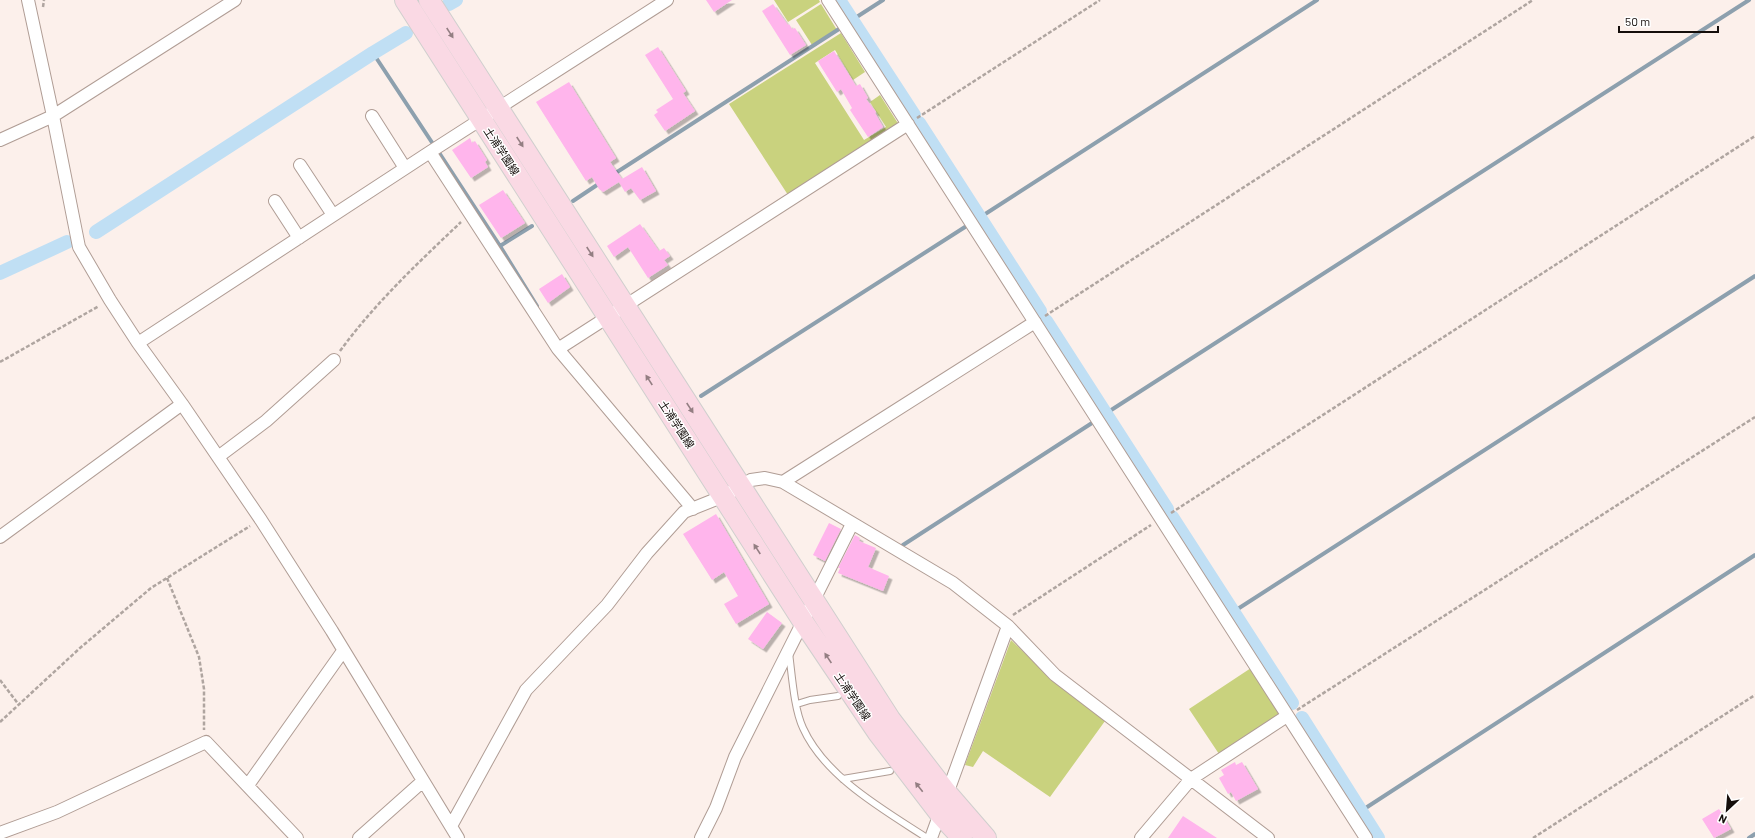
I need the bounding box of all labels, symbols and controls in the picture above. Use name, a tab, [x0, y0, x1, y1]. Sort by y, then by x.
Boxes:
scale bar	[1619, 8, 1718, 34]
text: 50 m	[1625, 14, 1650, 28]
one-way arrow	[446, 27, 453, 39]
street label: 土浦学園線	[482, 124, 522, 178]
one-way arrow	[516, 137, 523, 148]
one-way arrow	[586, 247, 594, 257]
one-way arrow	[646, 374, 653, 386]
street label: 土浦学園線	[657, 397, 697, 451]
one-way arrow	[687, 402, 694, 414]
one-way arrow	[753, 544, 761, 554]
one-way arrow	[824, 652, 831, 664]
street label: 土浦学園線	[832, 670, 874, 722]
one-way arrow	[915, 781, 923, 792]
north arrow	[1707, 790, 1747, 830]
text: N	[1716, 812, 1729, 827]

